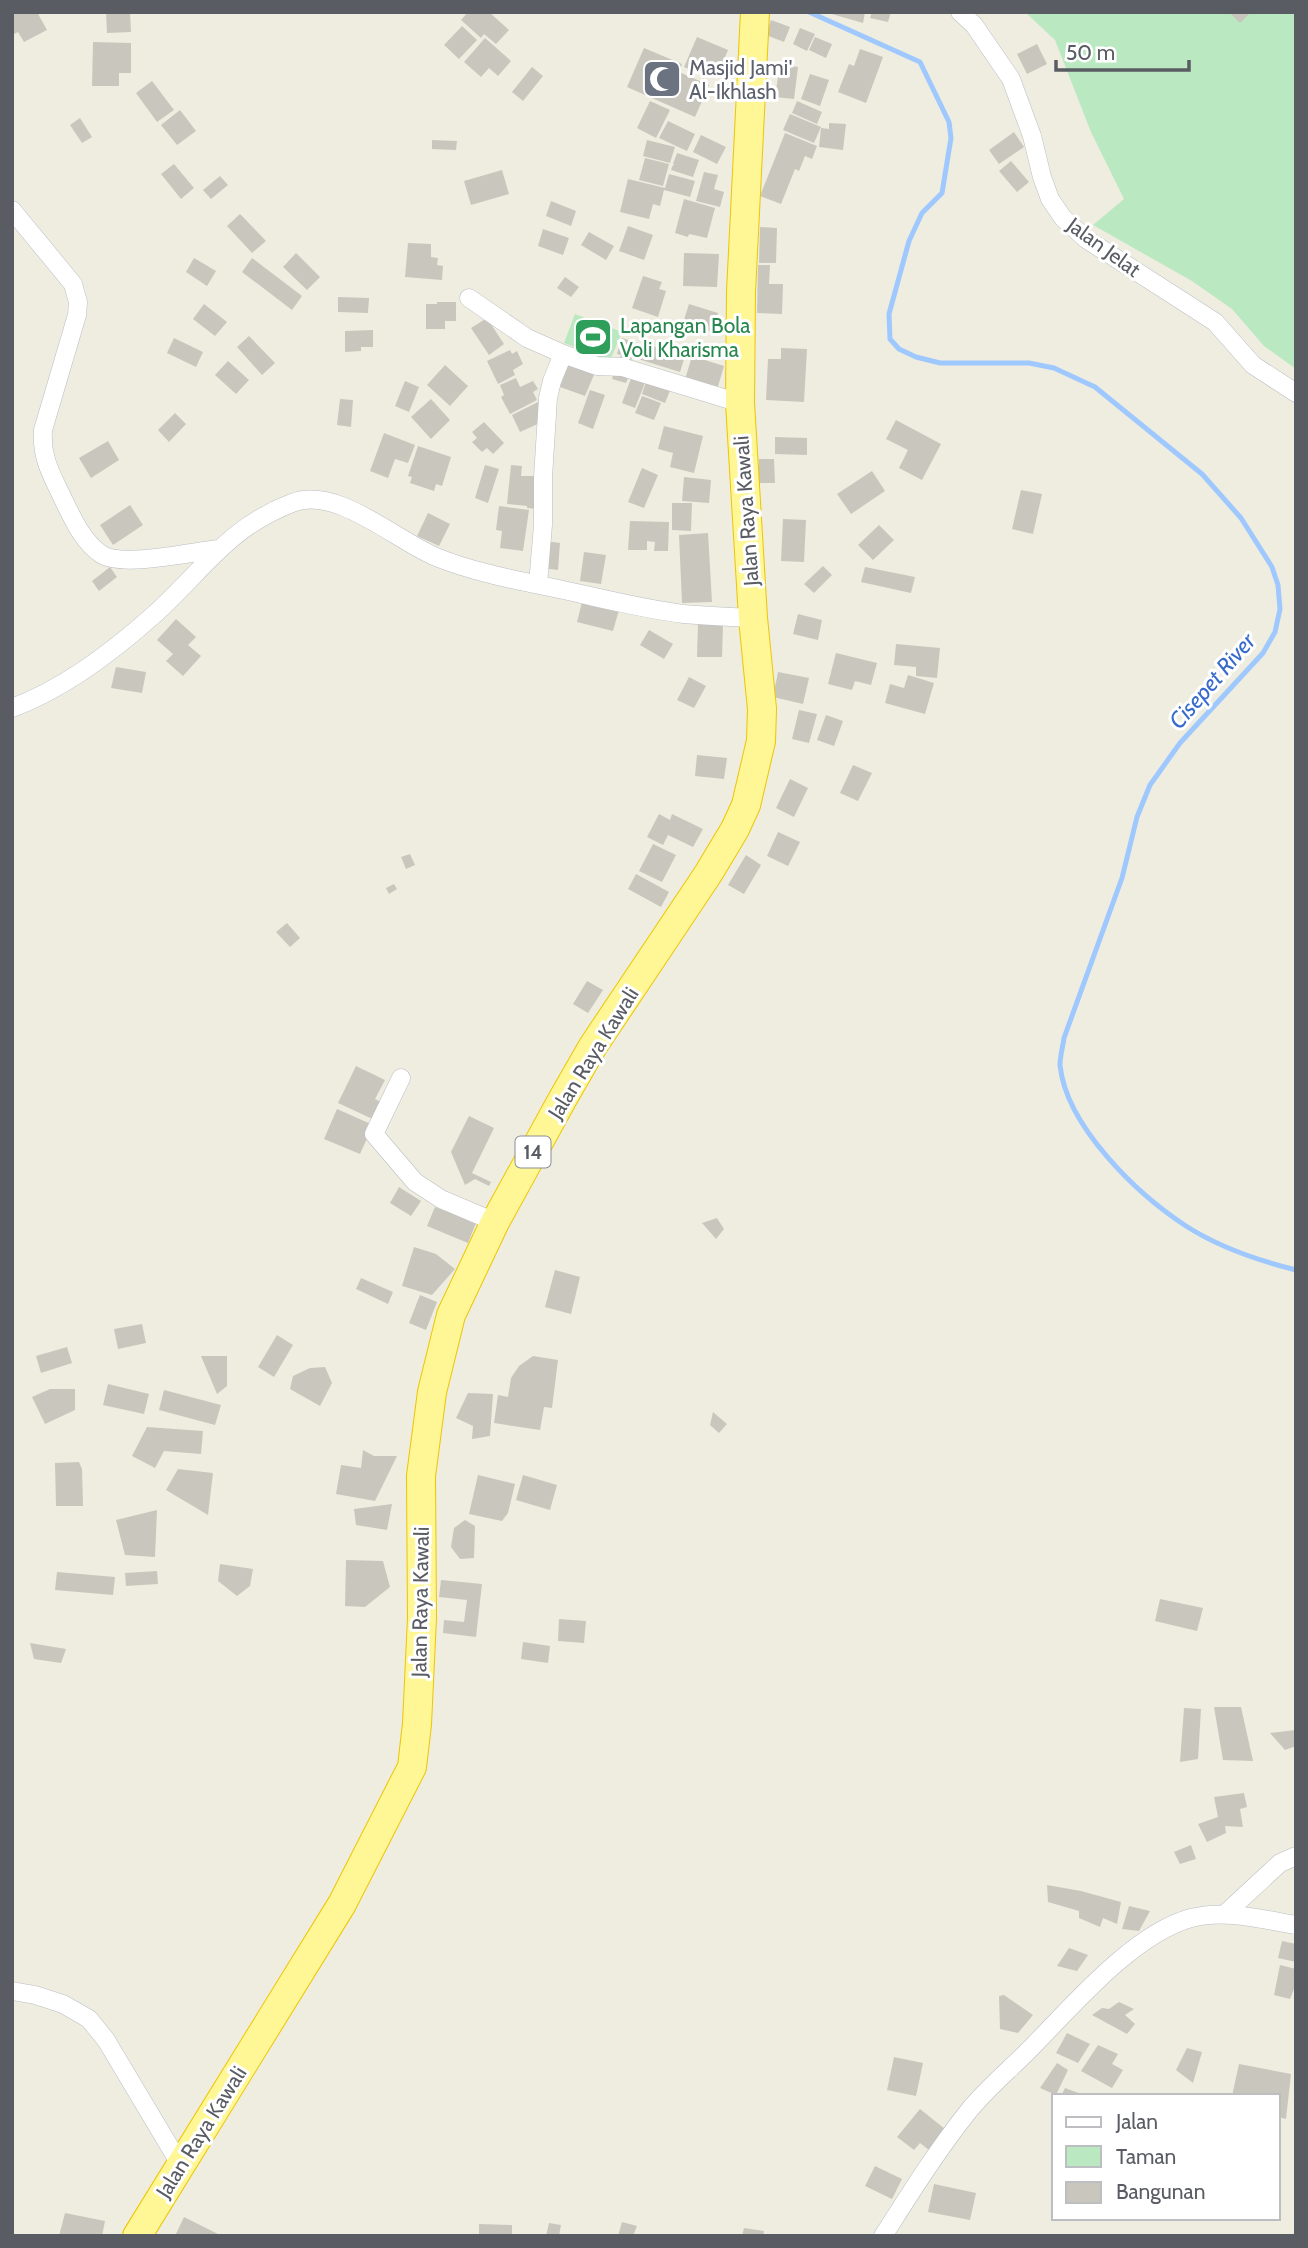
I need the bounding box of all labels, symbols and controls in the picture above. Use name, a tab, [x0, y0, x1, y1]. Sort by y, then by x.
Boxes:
scale bar	[1056, 28, 1189, 72]
text: 50 m	[1066, 40, 1115, 65]
place label: Masjid Jami' Al-Ikhlash	[689, 55, 792, 104]
mosque icon: Masjid Jami' Al-Ikhlash	[641, 58, 683, 100]
street label: Jalan Jelat	[1062, 211, 1146, 282]
place label: Lapangan Bola Voli Kharisma	[620, 313, 750, 362]
sports icon: Lapangan Bola Voli Kharisma	[572, 316, 614, 358]
street label: Jalan Raya Kawali	[728, 435, 764, 588]
water label: Cisepet River	[1163, 627, 1262, 735]
street label: Jalan Raya Kawali	[542, 983, 643, 1124]
road number: 14	[516, 1136, 550, 1168]
street label: Jalan Raya Kawali	[406, 1527, 434, 1678]
street label: Jalan Raya Kawali	[150, 2062, 251, 2203]
legend	[1052, 2094, 1280, 2220]
text: Jalan	[1115, 2109, 1158, 2134]
text: Taman	[1116, 2144, 1176, 2169]
text: Bangunan	[1116, 2179, 1205, 2204]

